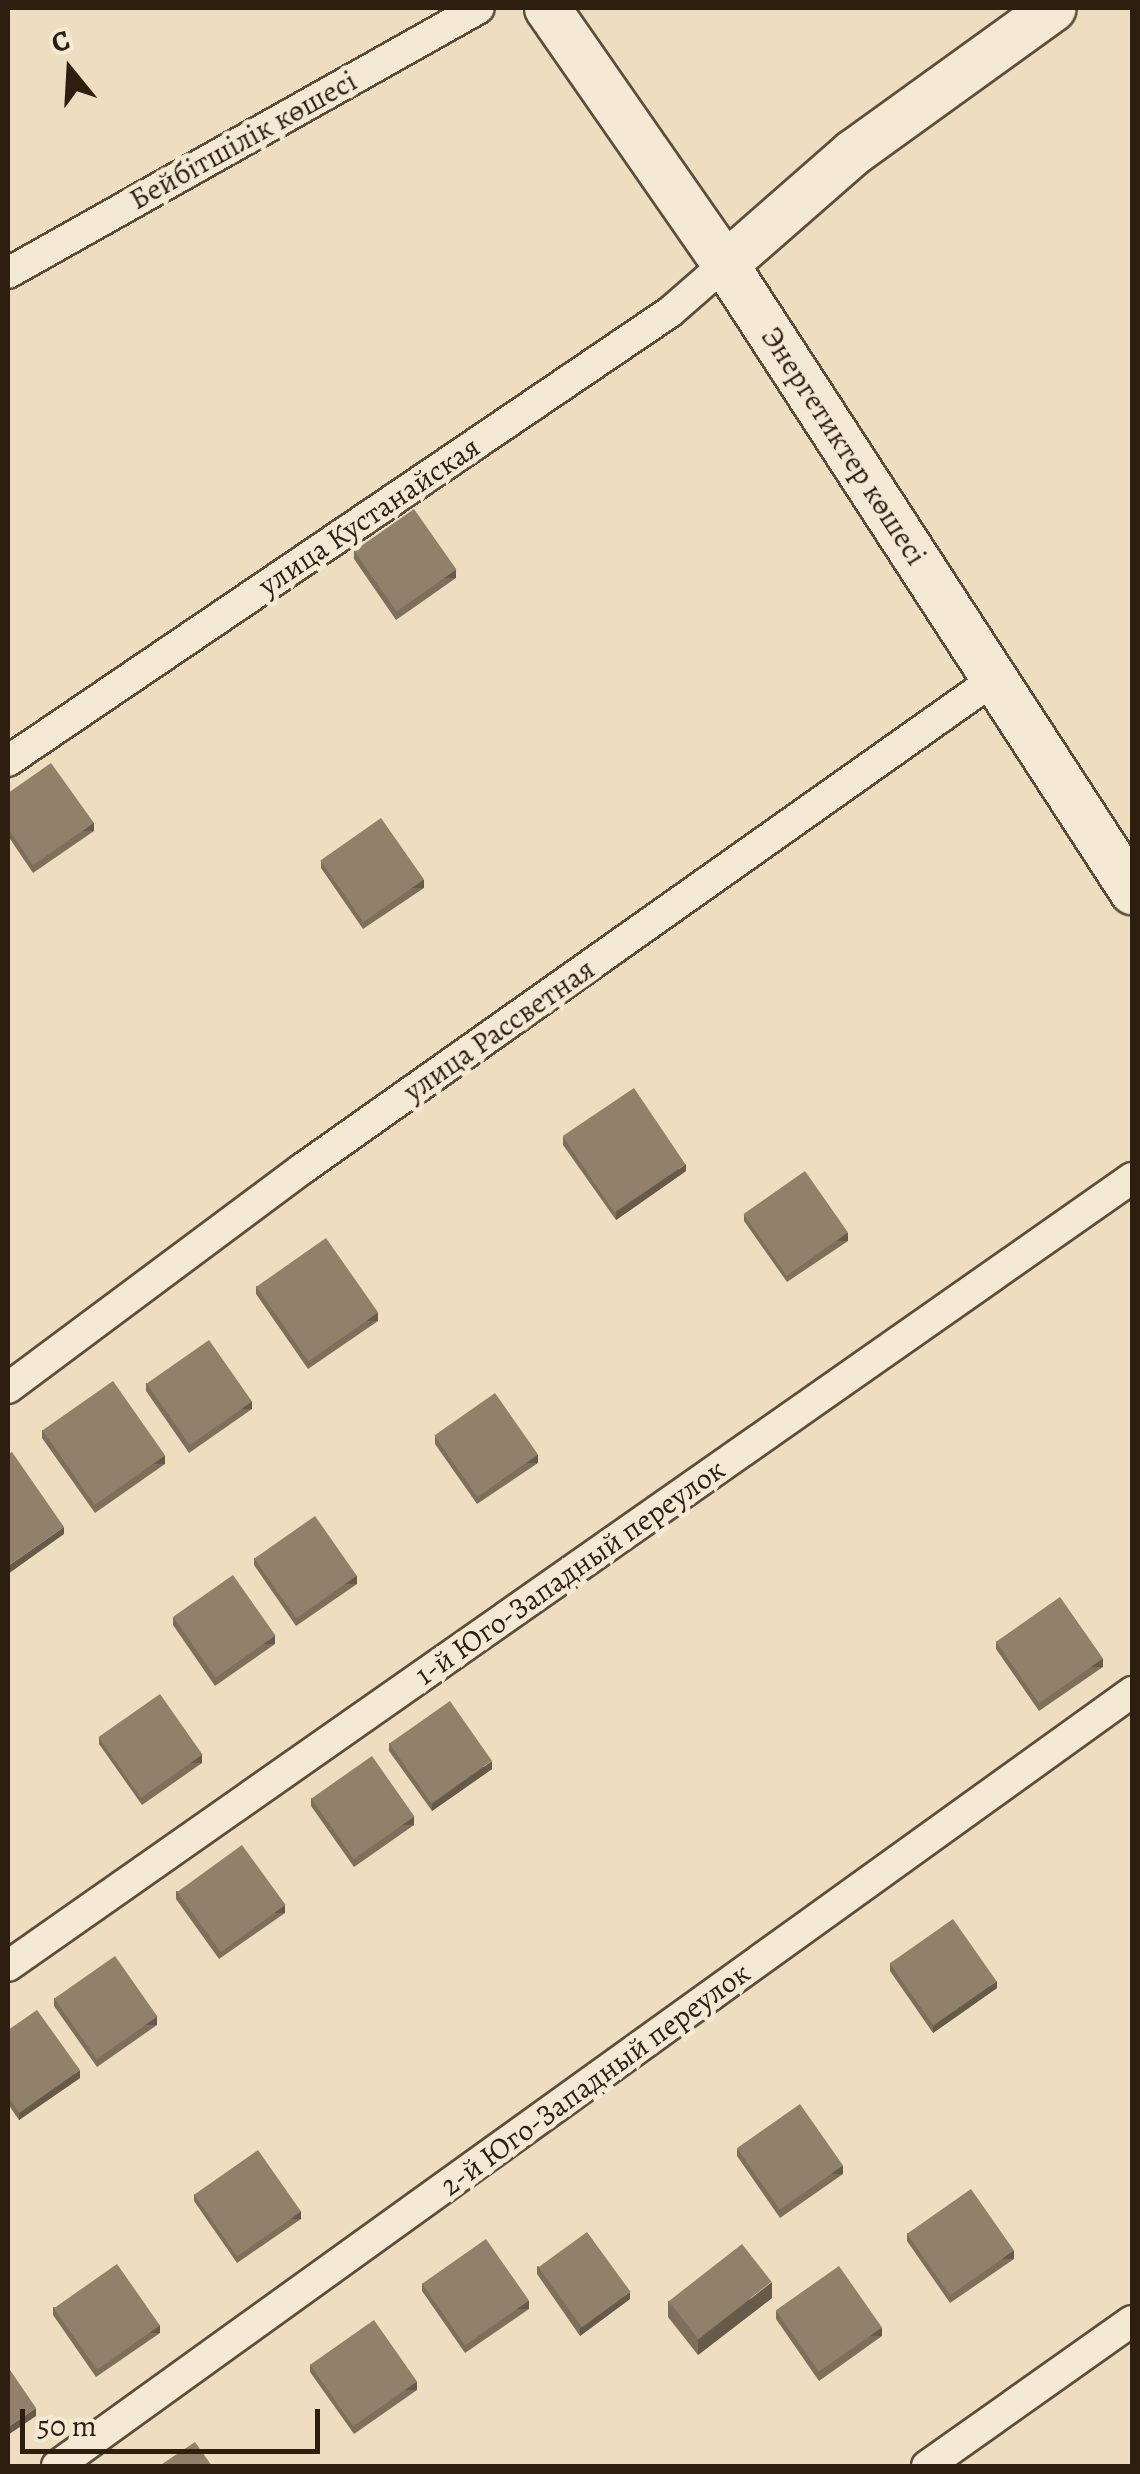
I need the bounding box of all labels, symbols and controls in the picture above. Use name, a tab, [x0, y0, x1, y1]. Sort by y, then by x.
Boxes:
north arrow	[20, 20, 120, 120]
text: С	[47, 21, 75, 62]
street label: Бейбітшілік көшесі	[123, 63, 363, 217]
street label: Энергетиктер көшесі	[754, 320, 934, 572]
street label: улица Кустанайская	[252, 429, 486, 603]
street label: улица Рассветная	[397, 951, 601, 1109]
street label: 1-й Юго-Западный переулок	[408, 1451, 732, 1693]
street label: 2-й Юго-Западный переулок	[433, 1955, 757, 2203]
scale bar	[25, 2389, 325, 2451]
text: 50 m	[37, 2406, 97, 2446]

